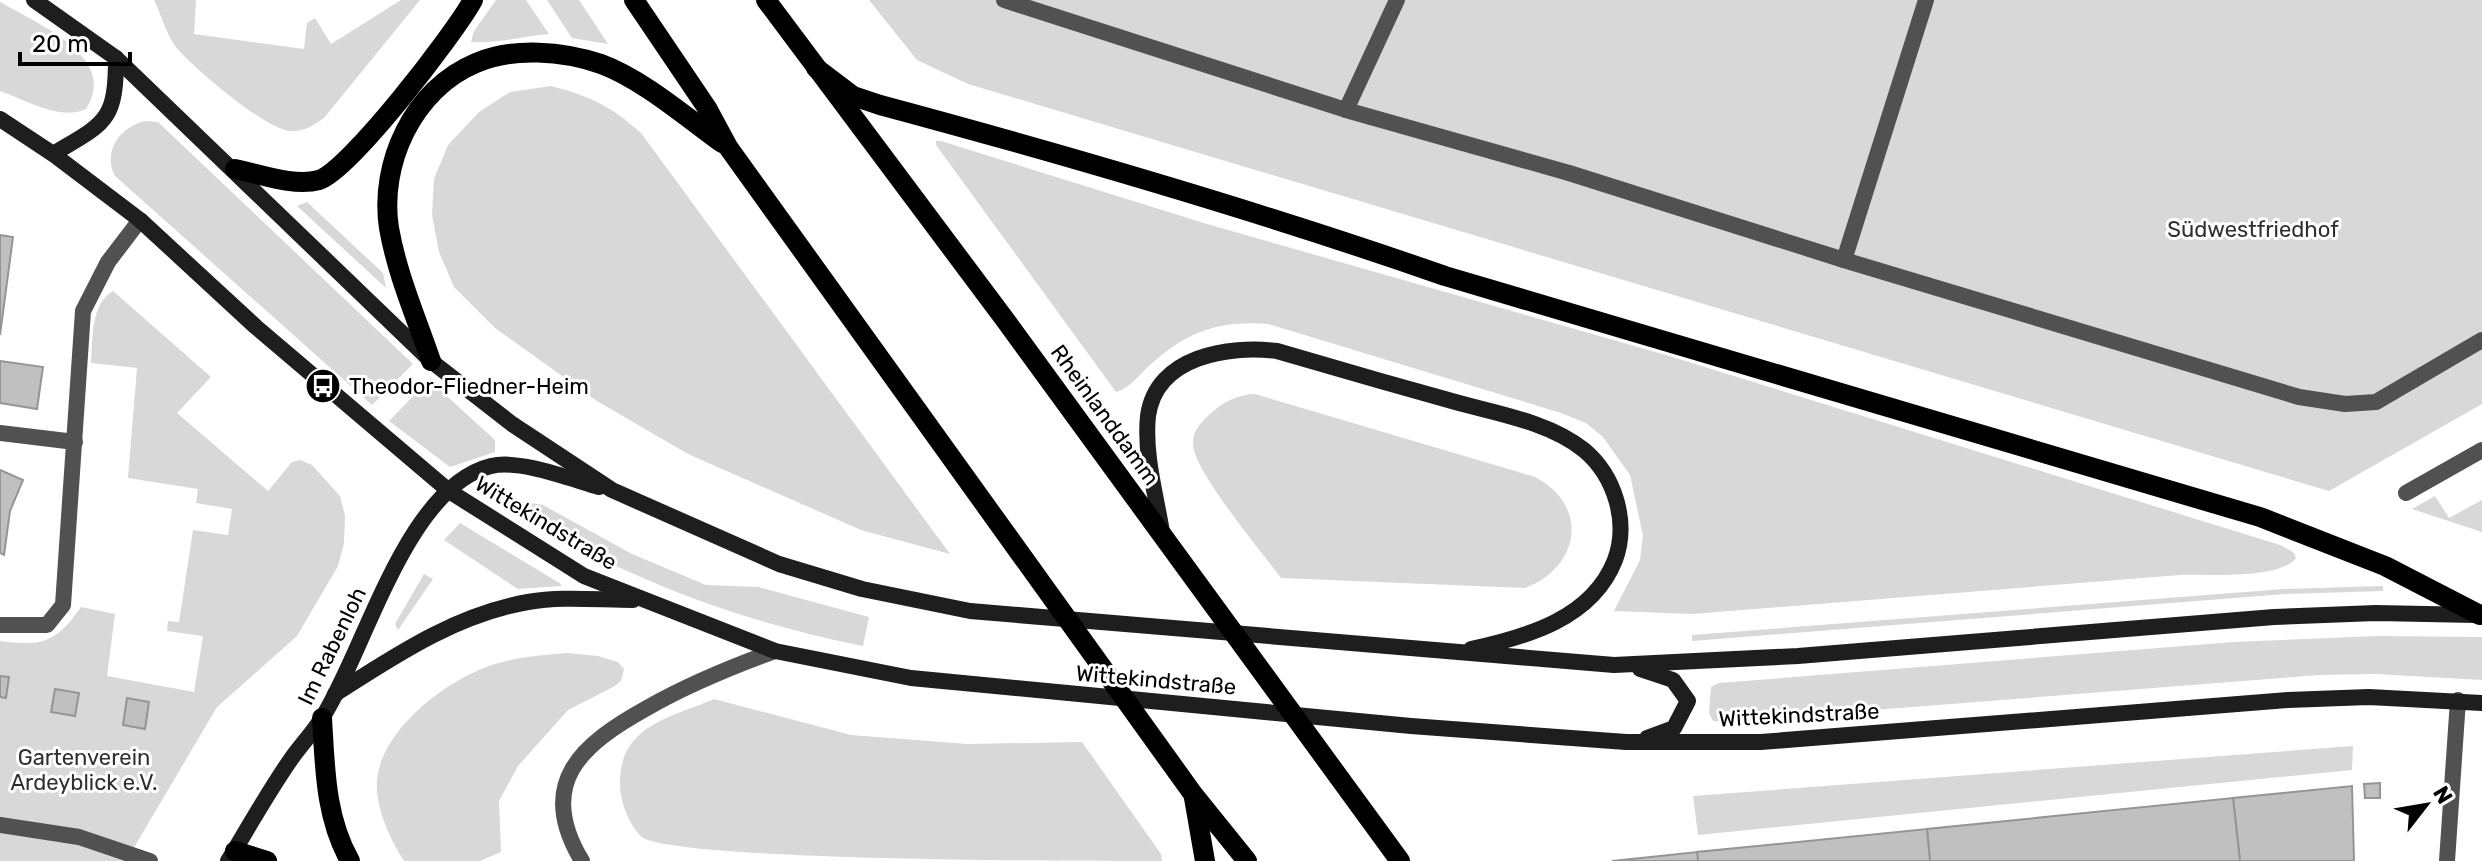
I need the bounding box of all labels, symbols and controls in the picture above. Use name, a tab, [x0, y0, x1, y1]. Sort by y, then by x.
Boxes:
scale bar	[20, 16, 130, 66]
text: 20 m	[32, 30, 89, 58]
park label: Südwestfriedhof	[2167, 216, 2339, 243]
street label: Rheinlanddamm	[1045, 339, 1165, 491]
bus stop icon: Theodor-Fliedner-Heim	[304, 367, 342, 405]
place label: Theodor-Fliedner-Heim	[349, 373, 589, 400]
street label: Wittekindstraße	[470, 470, 622, 576]
street label: Im Rabenloh	[292, 583, 372, 709]
street label: Wittekindstraße	[1075, 660, 1237, 700]
street label: Wittekindstraße	[1718, 697, 1880, 733]
park label: Gartenverein Ardeyblick e.V.	[10, 744, 158, 796]
north arrow	[2386, 765, 2466, 845]
text: N	[2427, 781, 2458, 809]

